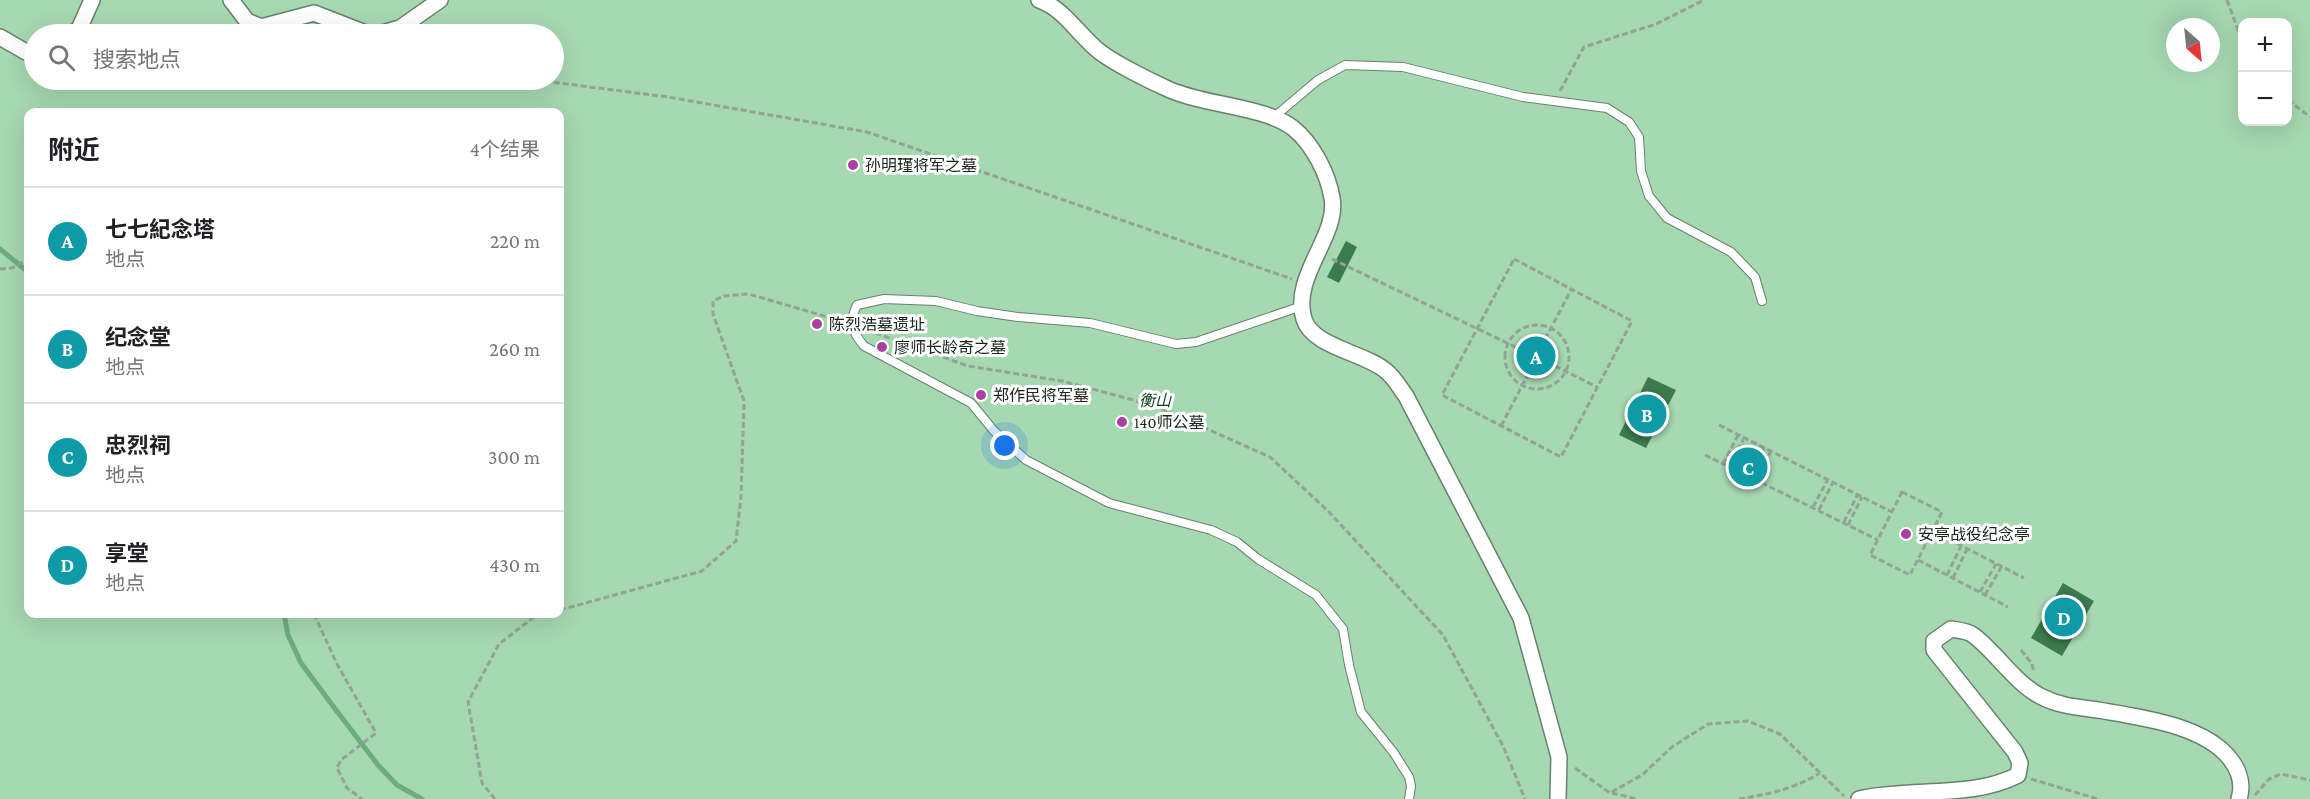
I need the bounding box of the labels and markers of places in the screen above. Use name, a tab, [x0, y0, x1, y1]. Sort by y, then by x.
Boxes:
place label: 孙明瑾将军之墓	[865, 157, 977, 174]
marker: 孙明瑾将军之墓	[846, 158, 860, 172]
place label: 陈烈浩墓遗址	[829, 316, 925, 333]
marker: 陈烈浩墓遗址	[810, 317, 824, 331]
pin: A	[1516, 334, 1556, 378]
place label: 廖师长龄奇之墓	[894, 339, 1006, 356]
marker: 廖师长龄奇之墓	[875, 340, 889, 354]
place label: 郑作民将军墓	[993, 387, 1089, 404]
marker: 郑作民将军墓	[974, 388, 988, 402]
pin: B	[1628, 392, 1666, 436]
place label: 140师公墓	[1134, 414, 1205, 431]
marker: 140师公墓	[1115, 415, 1129, 429]
pin: C	[1728, 444, 1768, 490]
place label: 安亭战役纪念亭	[1918, 526, 2030, 543]
marker: 安亭战役纪念亭	[1899, 527, 1913, 541]
pin: D	[2044, 594, 2084, 640]

